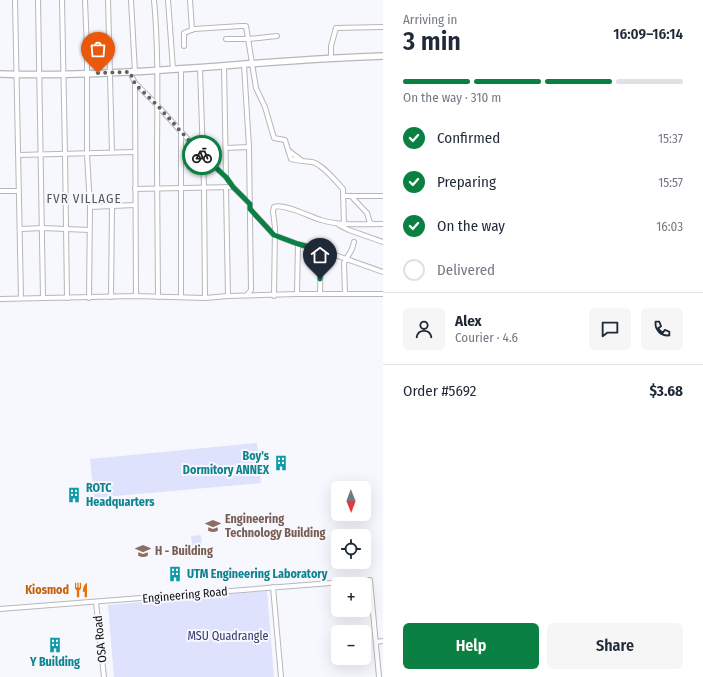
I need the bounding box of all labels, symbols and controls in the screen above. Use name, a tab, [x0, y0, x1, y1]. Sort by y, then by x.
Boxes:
text: Arriving in	[403, 12, 457, 27]
text: 16:09–16:14	[613, 25, 683, 43]
text: 3 min	[403, 26, 461, 57]
pin	[81, 32, 115, 73]
icon: bag	[87, 38, 109, 60]
text: On the way · 310 m	[403, 90, 501, 105]
icon: check	[403, 127, 425, 149]
text: Confirmed	[437, 129, 500, 147]
text: 15:37	[658, 131, 683, 146]
courier	[182, 135, 222, 175]
icon: bike	[191, 144, 213, 166]
icon: check	[403, 171, 425, 193]
text: Preparing	[437, 173, 496, 191]
text: 15:57	[658, 175, 683, 190]
district label: FVR VILLAGE	[46, 191, 122, 206]
icon: check	[403, 215, 425, 237]
text: On the way	[437, 217, 505, 235]
text: 16:03	[656, 219, 683, 234]
pin	[303, 238, 337, 279]
icon: home	[309, 244, 331, 266]
text: Delivered	[437, 261, 495, 279]
button: person	[403, 308, 445, 350]
button: chat	[589, 308, 631, 350]
button: phone	[641, 308, 683, 350]
text: Alex	[455, 312, 482, 330]
text: Courier · 4.6	[455, 330, 518, 345]
text: Order #5692	[403, 382, 476, 400]
text: $3.68	[649, 382, 683, 400]
place label: Boy's Dormitory ANNEX	[183, 449, 270, 477]
building icon: Boy's Dormitory ANNEX	[272, 454, 290, 472]
place label: ROTC Headquarters	[86, 481, 155, 509]
north arrow	[331, 481, 371, 521]
map controls	[331, 481, 371, 665]
building icon: ROTC Headquarters	[65, 486, 83, 504]
place label: Engineering Technology Building	[225, 512, 326, 540]
school or university icon: Engineering Technology Building	[204, 517, 222, 535]
button: locate	[331, 529, 371, 569]
school or university icon: H - Building	[134, 542, 152, 560]
place label: H - Building	[155, 544, 213, 558]
building icon: UTM Engineering Laboratory	[166, 565, 184, 583]
place label: UTM Engineering Laboratory	[187, 567, 328, 581]
button: +	[331, 577, 371, 617]
restaurant icon: Kiosmod	[72, 581, 90, 599]
place label: Kiosmod	[25, 583, 69, 597]
street label: Engineering Road	[142, 584, 228, 606]
street label: OSA Road	[91, 615, 109, 663]
button: Help	[403, 623, 539, 669]
button: Share	[547, 623, 683, 669]
button: −	[331, 625, 371, 665]
park label: MSU Quadrangle	[187, 629, 269, 643]
building icon: Y Building	[46, 636, 64, 654]
place label: Y Building	[29, 655, 80, 669]

